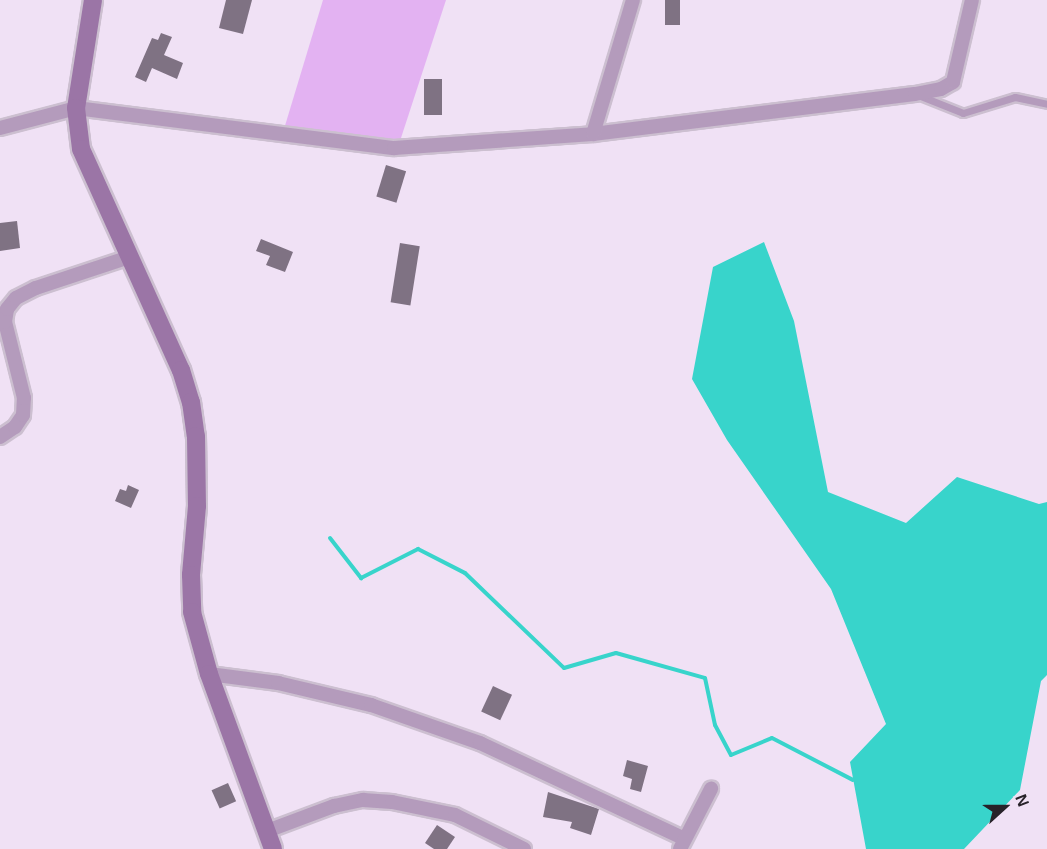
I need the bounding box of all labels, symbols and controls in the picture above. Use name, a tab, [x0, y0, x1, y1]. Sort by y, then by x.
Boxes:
north arrow	[975, 777, 1035, 837]
text: N	[1012, 792, 1032, 809]

